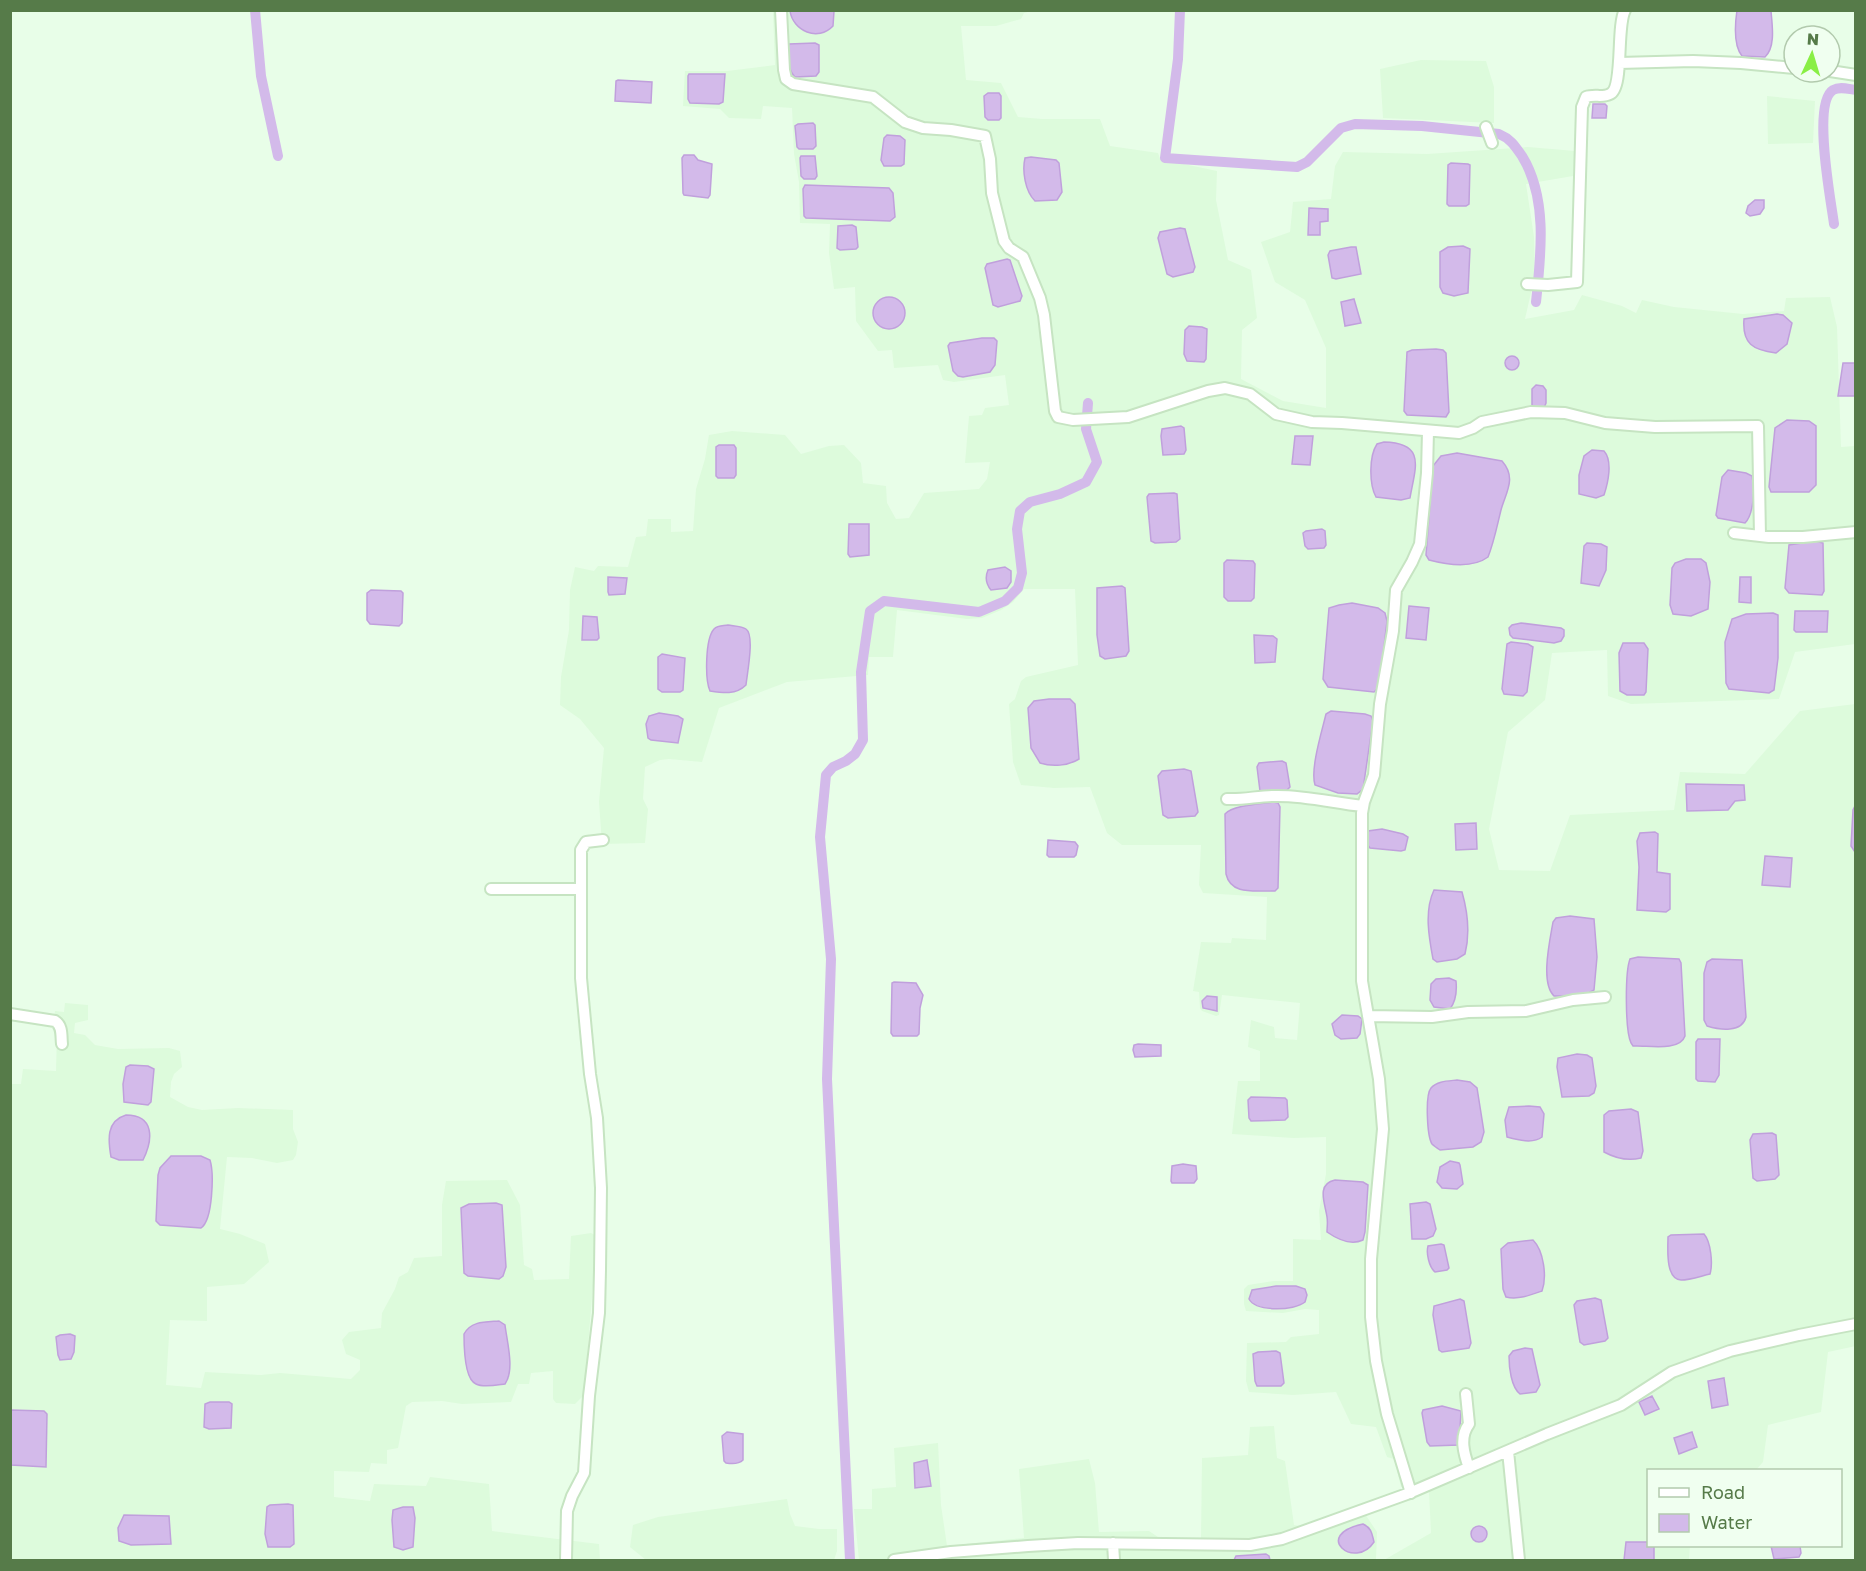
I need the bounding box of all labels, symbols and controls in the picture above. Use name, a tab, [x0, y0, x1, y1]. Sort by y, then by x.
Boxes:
north arrow	[1782, 24, 1842, 84]
text: N	[1806, 29, 1820, 49]
legend	[1647, 1469, 1842, 1547]
text: Road	[1701, 1481, 1745, 1503]
text: Water	[1701, 1511, 1752, 1533]

